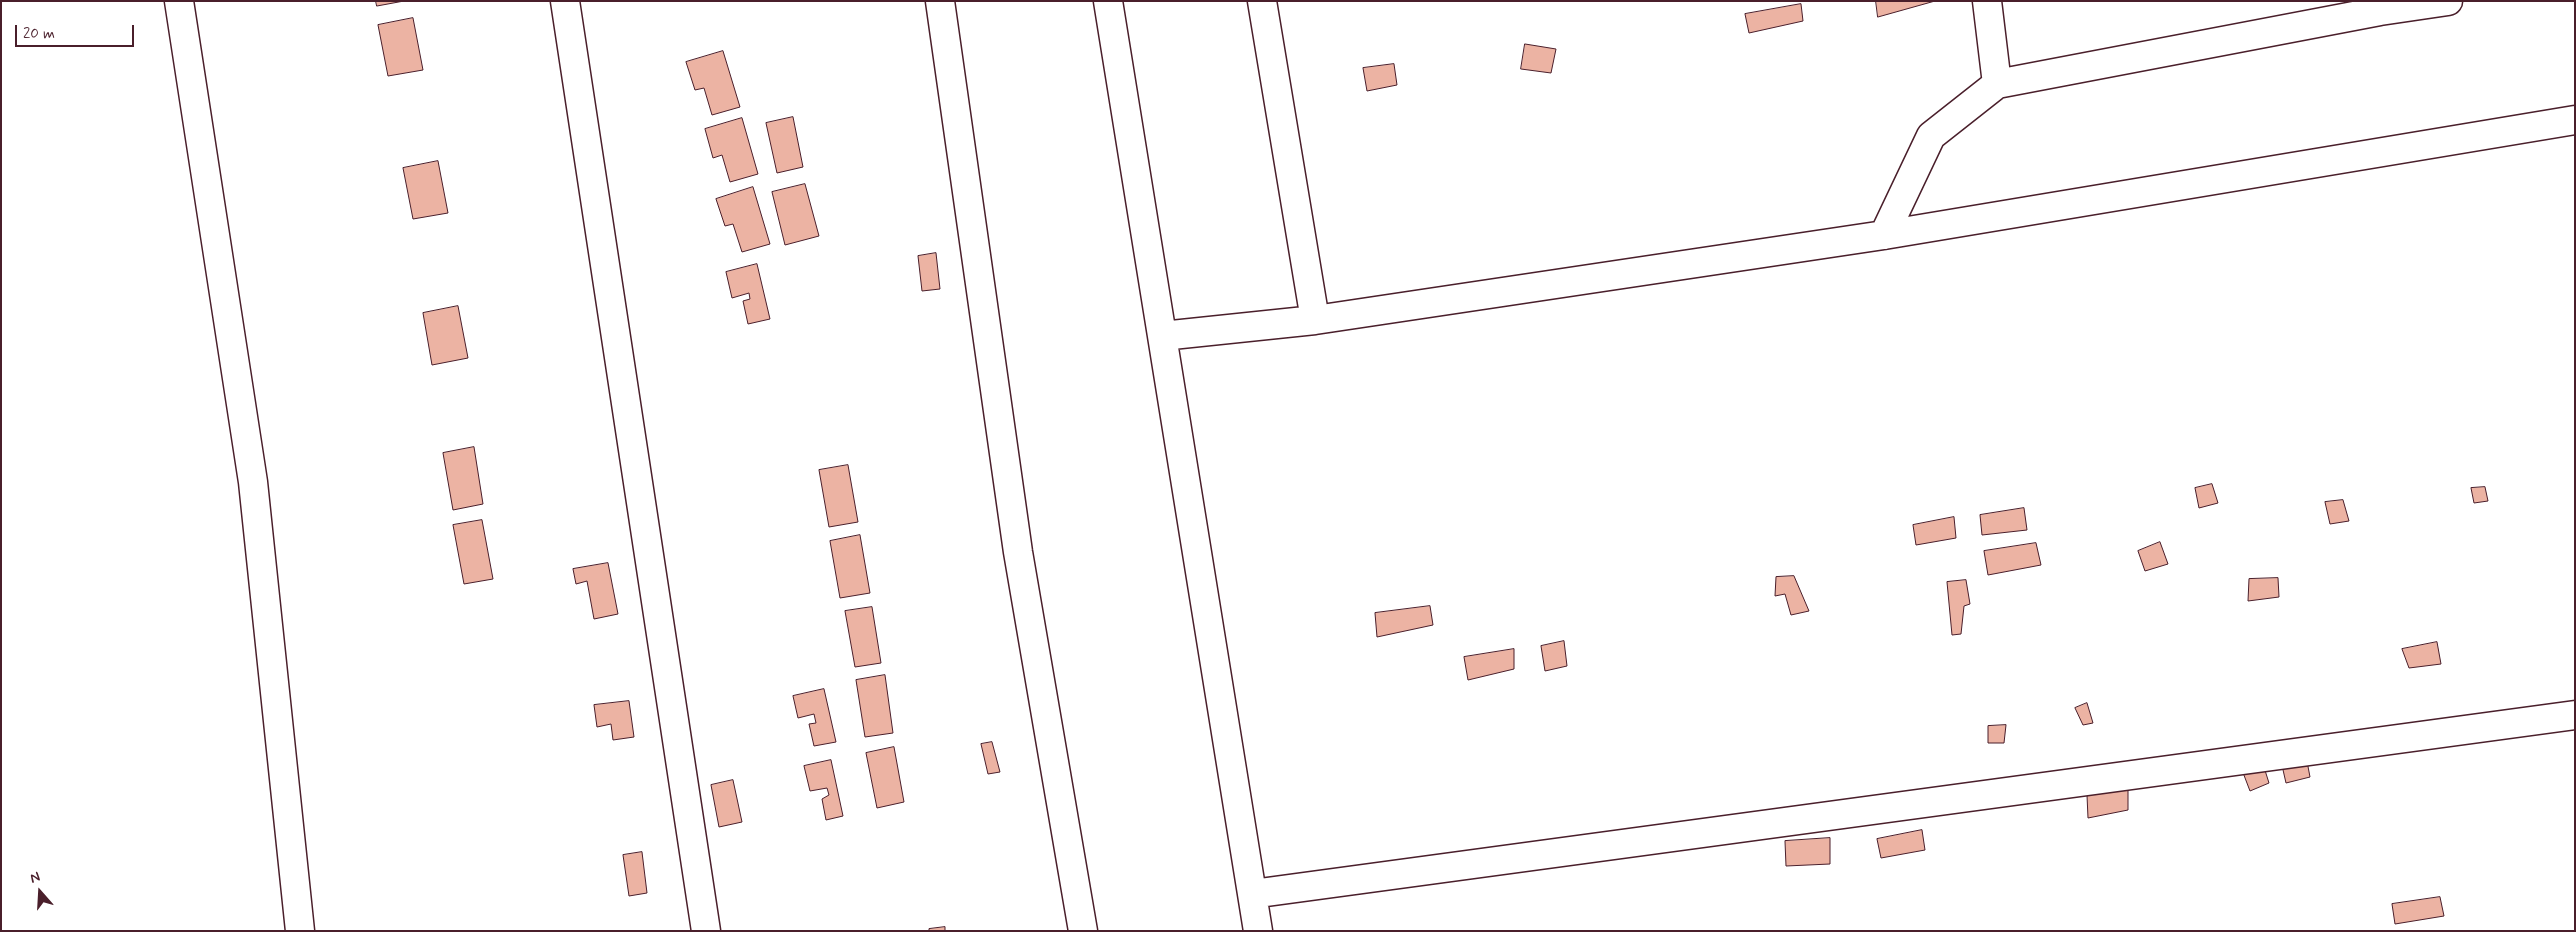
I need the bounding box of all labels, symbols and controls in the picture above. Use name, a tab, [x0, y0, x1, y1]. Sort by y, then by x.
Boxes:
scale bar	[18, 15, 136, 47]
text: 20 m	[23, 24, 55, 44]
north arrow	[15, 867, 65, 917]
text: N	[28, 868, 42, 888]

